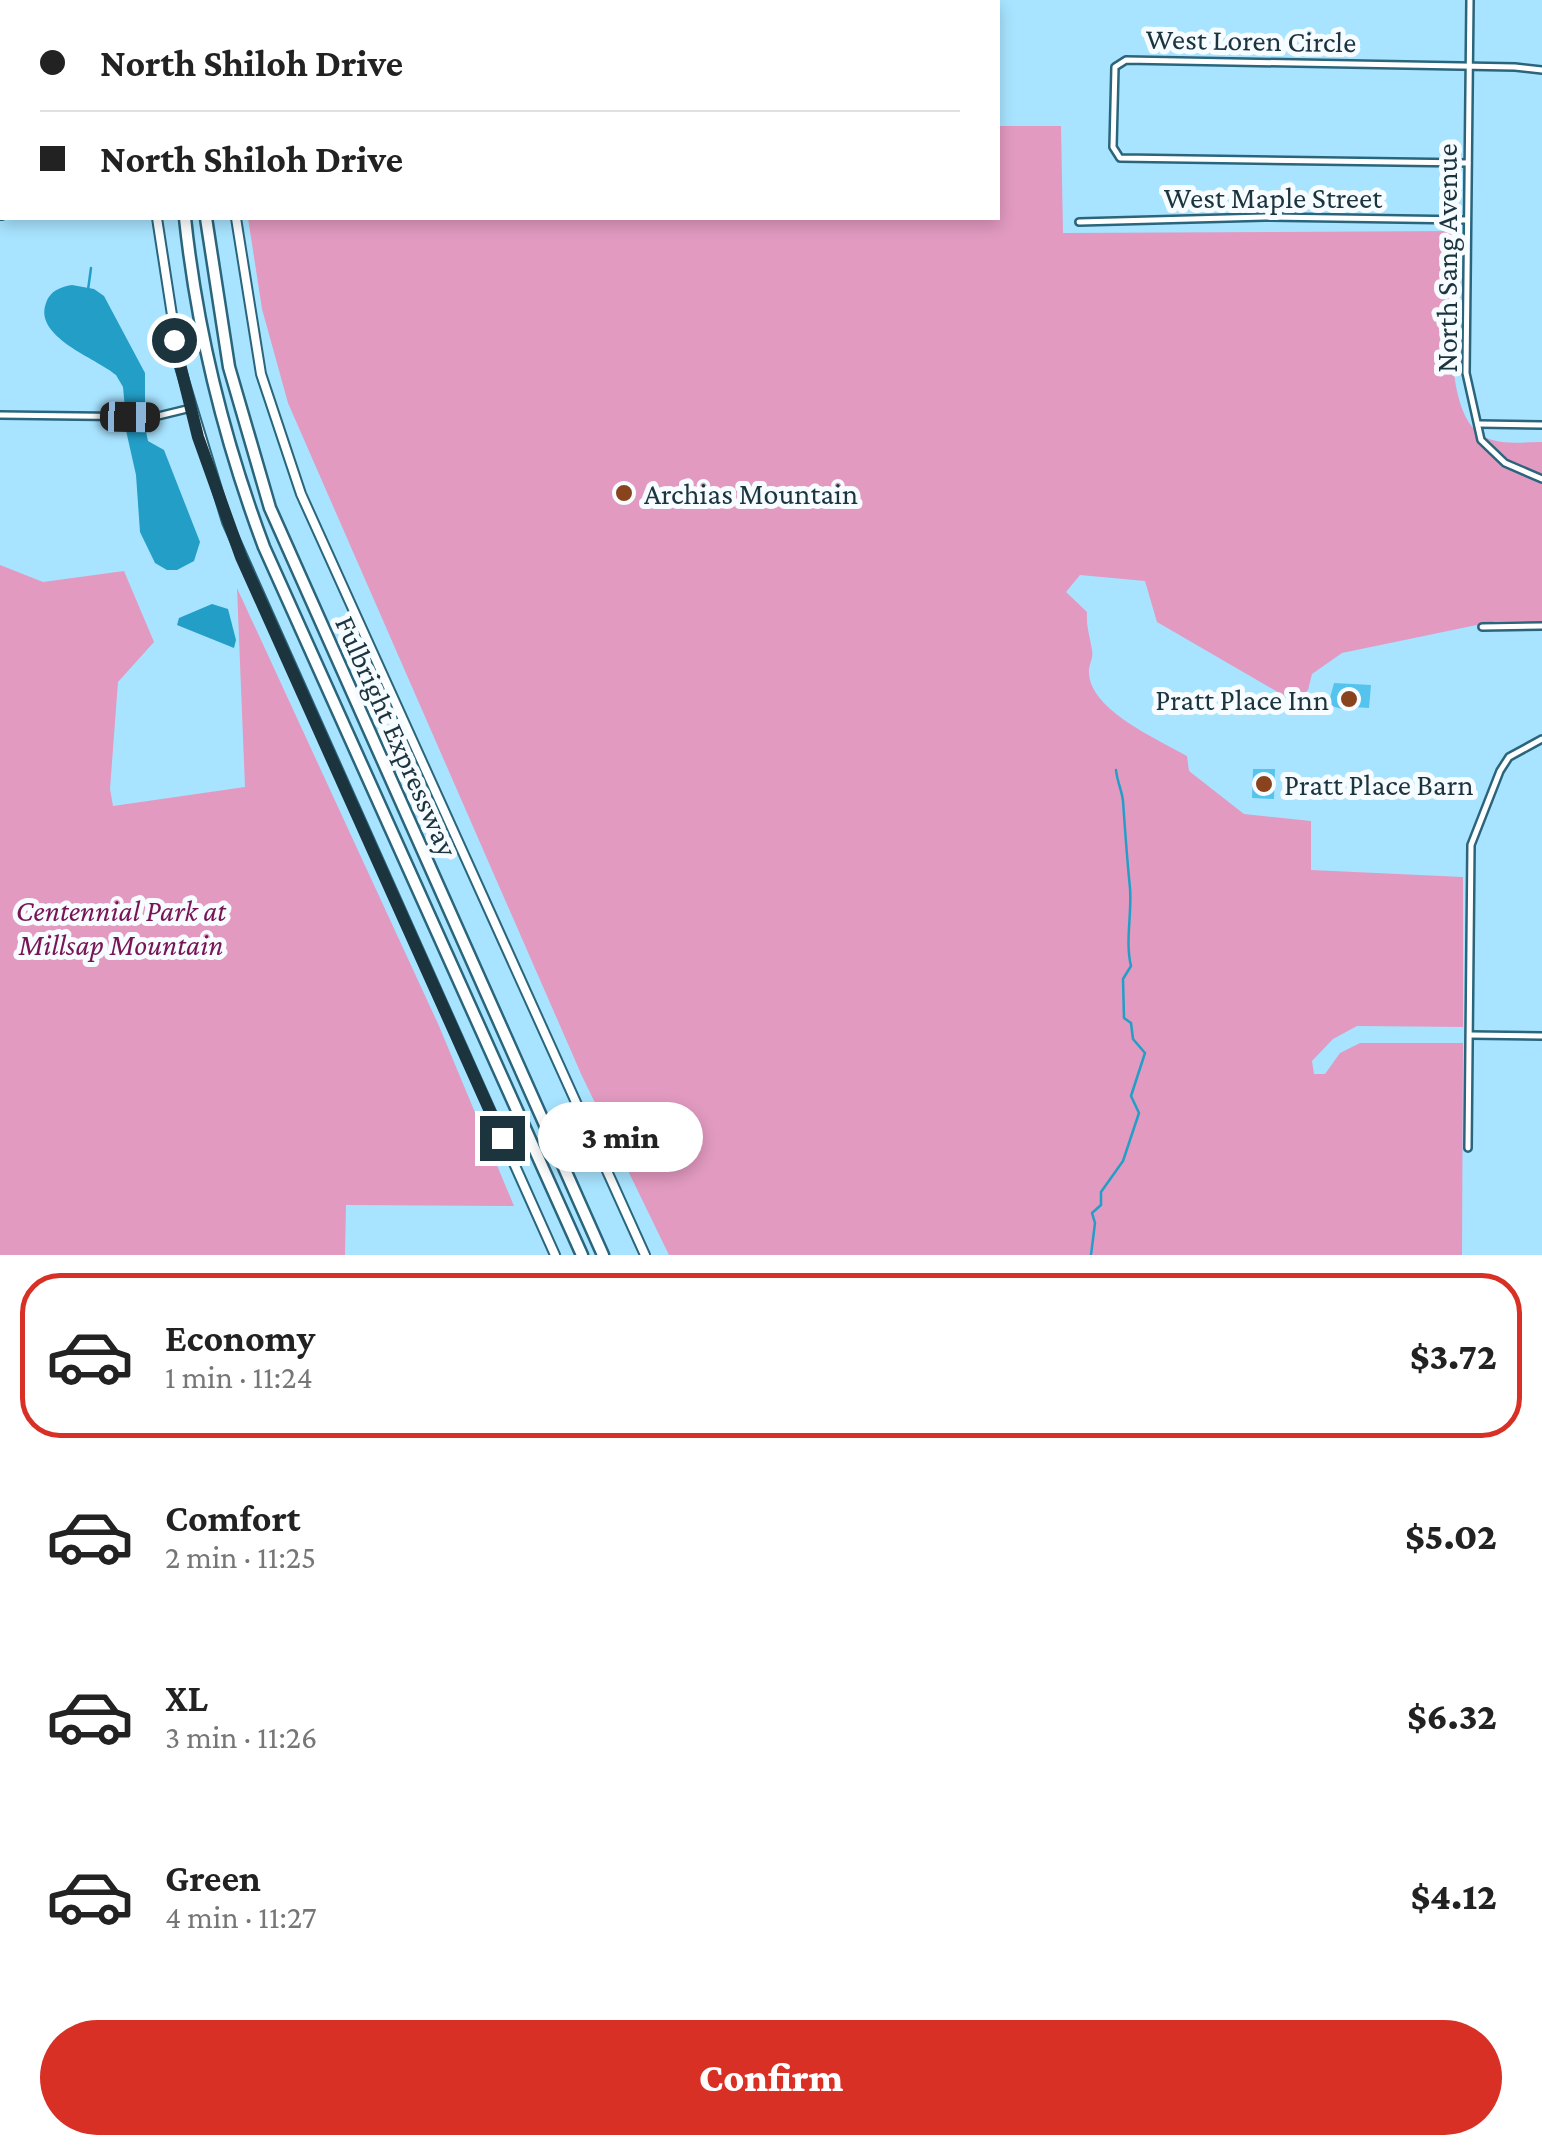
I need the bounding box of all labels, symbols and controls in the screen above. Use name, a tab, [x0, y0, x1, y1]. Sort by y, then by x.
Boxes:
street label: West Loren Circle	[1145, 22, 1357, 58]
text: North Shiloh Drive	[100, 42, 403, 84]
text: North Shiloh Drive	[100, 138, 403, 180]
street label: North Sang Avenue	[1430, 143, 1464, 373]
street label: West Maple Street	[1164, 181, 1383, 215]
route start	[152, 318, 197, 363]
car	[100, 401, 160, 433]
place label: Archias Mountain	[644, 477, 858, 510]
marker: Archias Mountain	[613, 482, 635, 504]
street label: Fulbright Expressway	[328, 611, 465, 862]
place label: Pratt Place Inn	[1155, 683, 1329, 716]
marker: Pratt Place Inn	[1338, 688, 1360, 710]
place label: Pratt Place Barn	[1284, 768, 1474, 801]
marker: Pratt Place Barn	[1253, 773, 1275, 795]
park label: Centennial Park at Millsap Mountain	[16, 894, 227, 962]
callout: 3 min	[537, 1103, 702, 1173]
route end	[480, 1116, 525, 1161]
text: 3 min	[581, 1119, 660, 1155]
icon: car	[45, 1311, 135, 1401]
text: Economy	[165, 1317, 315, 1359]
text: $3.72	[1410, 1335, 1497, 1377]
text: 1 min · 11:24	[165, 1359, 313, 1395]
icon: car	[45, 1491, 135, 1581]
text: Comfort	[165, 1497, 301, 1539]
text: $5.02	[1405, 1515, 1497, 1557]
text: 2 min · 11:25	[165, 1539, 316, 1575]
icon: car	[45, 1671, 135, 1761]
text: XL	[165, 1677, 208, 1719]
text: $6.32	[1407, 1695, 1497, 1737]
text: 3 min · 11:26	[165, 1719, 317, 1755]
icon: car	[45, 1851, 135, 1941]
text: Green	[165, 1857, 261, 1899]
text: $4.12	[1410, 1875, 1497, 1917]
text: 4 min · 11:27	[165, 1899, 316, 1935]
button: Confirm	[40, 2020, 1502, 2135]

